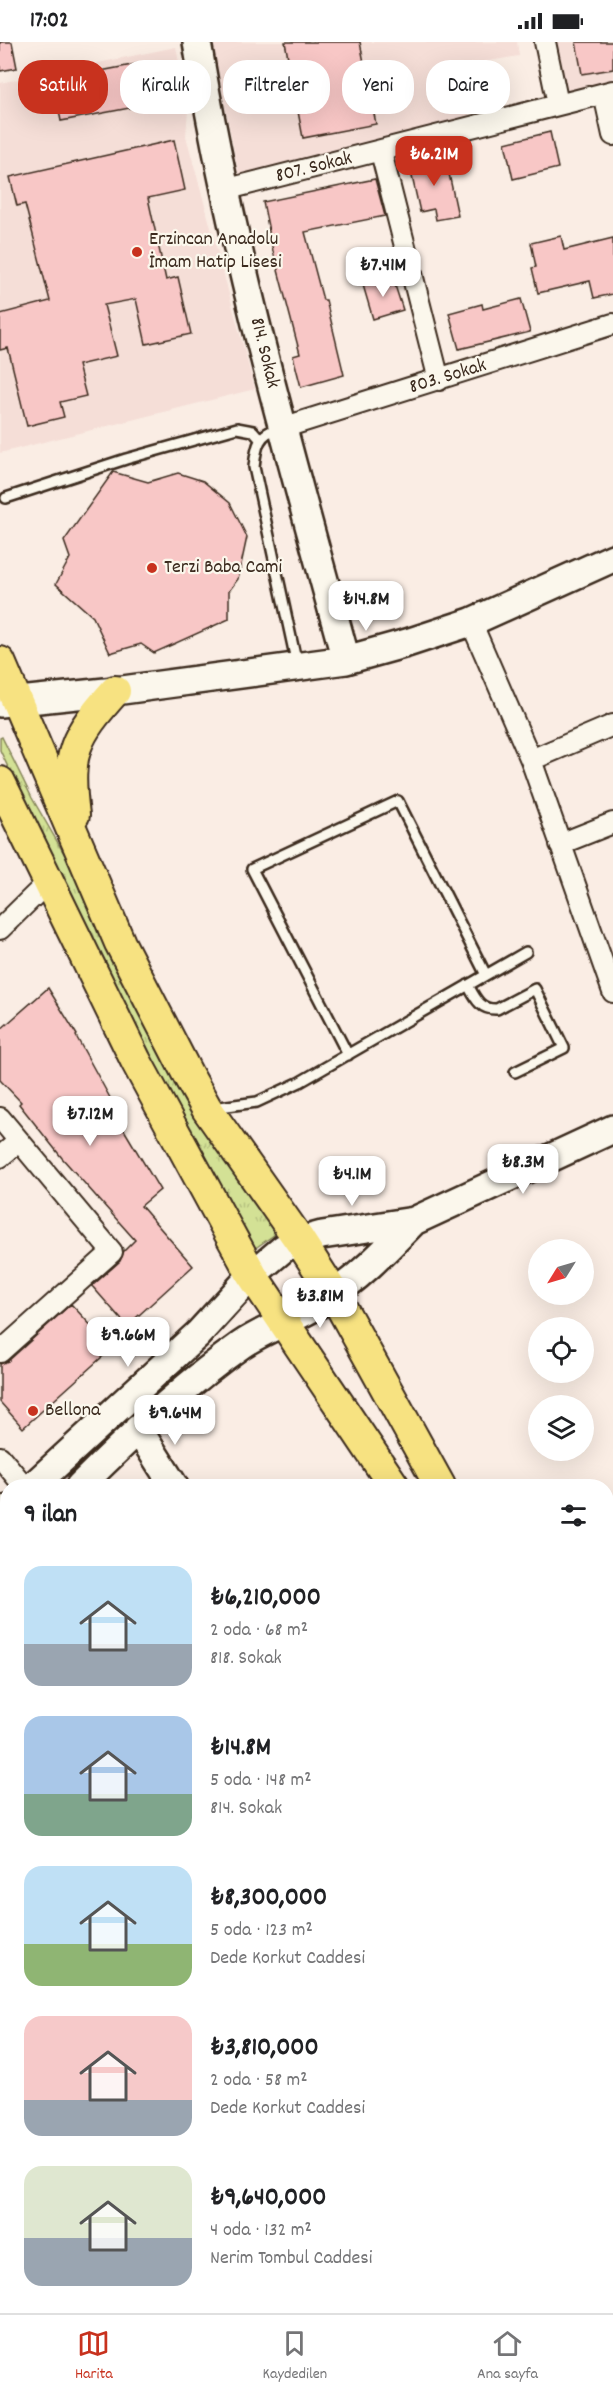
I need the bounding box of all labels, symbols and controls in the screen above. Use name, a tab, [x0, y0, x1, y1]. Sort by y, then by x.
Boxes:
text: 17:02	[30, 6, 69, 37]
chip: Satılık	[18, 60, 108, 114]
chip: Kiralık	[120, 60, 211, 114]
chip: Filtreler	[223, 60, 330, 114]
chip: Yeni	[342, 60, 414, 114]
chip: Daire	[426, 60, 510, 114]
pin: ₺6.21M	[385, 136, 483, 187]
text: ₺6.21M	[409, 141, 459, 169]
street label: 807. Sokak	[273, 145, 355, 191]
place label: Erzincan Anadolu İmam Hatip Lisesi	[149, 226, 282, 277]
marker: Erzincan Anadolu İmam Hatip Lisesi	[130, 245, 144, 259]
pin: ₺7.41M	[334, 247, 432, 298]
text: ₺7.41M	[360, 252, 406, 280]
street label: 814. Sokak	[242, 315, 286, 391]
street label: 803. Sokak	[406, 352, 490, 402]
place label: Terzi Baba Cami	[164, 554, 283, 582]
marker: Terzi Baba Cami	[145, 561, 159, 575]
pin: ₺14.8M	[317, 581, 415, 632]
text: ₺14.8M	[343, 586, 389, 614]
pin: ₺7.12M	[41, 1096, 139, 1147]
text: ₺7.12M	[67, 1101, 113, 1129]
pin: ₺8.3M	[481, 1144, 565, 1195]
text: ₺8.3M	[501, 1149, 545, 1177]
pin: ₺4.1M	[310, 1156, 394, 1207]
text: ₺4.1M	[333, 1161, 371, 1189]
north arrow	[528, 1239, 594, 1305]
map controls	[528, 1239, 594, 1461]
pin: ₺3.81M	[271, 1278, 369, 1329]
text: ₺3.81M	[296, 1283, 344, 1311]
pin: ₺9.66M	[79, 1317, 177, 1368]
button: locate	[528, 1317, 594, 1383]
text: ₺9.66M	[101, 1322, 155, 1350]
pin: ₺9.64M	[126, 1395, 224, 1446]
button: layers	[528, 1395, 594, 1461]
place label: Bellona	[45, 1397, 101, 1425]
text: ₺9.64M	[148, 1400, 202, 1428]
marker: Bellona	[26, 1404, 40, 1418]
text: 9 ilan	[24, 1497, 77, 1534]
icon: filters	[557, 1499, 590, 1532]
text: ₺6,210,000	[210, 1580, 321, 1617]
icon: home	[72, 1590, 144, 1662]
text: 2 oda · 68 m²	[210, 1617, 308, 1645]
text: 818. Sokak	[210, 1645, 282, 1673]
text: ₺14.8M	[210, 1730, 271, 1767]
icon: home	[72, 1740, 144, 1812]
text: 5 oda · 148 m²	[210, 1767, 312, 1795]
text: 814. Sokak	[210, 1795, 282, 1823]
text: ₺8,300,000	[210, 1880, 327, 1917]
icon: home	[72, 1890, 144, 1962]
text: 5 oda · 123 m²	[210, 1917, 313, 1945]
text: Dede Korkut Caddesi	[210, 1945, 365, 1973]
text: ₺3,810,000	[210, 2030, 319, 2067]
icon: home	[72, 2040, 144, 2112]
text: 2 oda · 58 m²	[210, 2067, 308, 2095]
text: Dede Korkut Caddesi	[210, 2095, 365, 2123]
text: ₺9,640,000	[210, 2180, 326, 2217]
icon: home	[72, 2190, 144, 2262]
text: 4 oda · 132 m²	[210, 2217, 312, 2245]
text: Nerim Tombul Caddesi	[210, 2245, 372, 2273]
tab: Harita	[75, 2327, 113, 2386]
tab: Kaydedilen	[263, 2327, 327, 2386]
tab: Ana sayfa	[477, 2327, 538, 2386]

